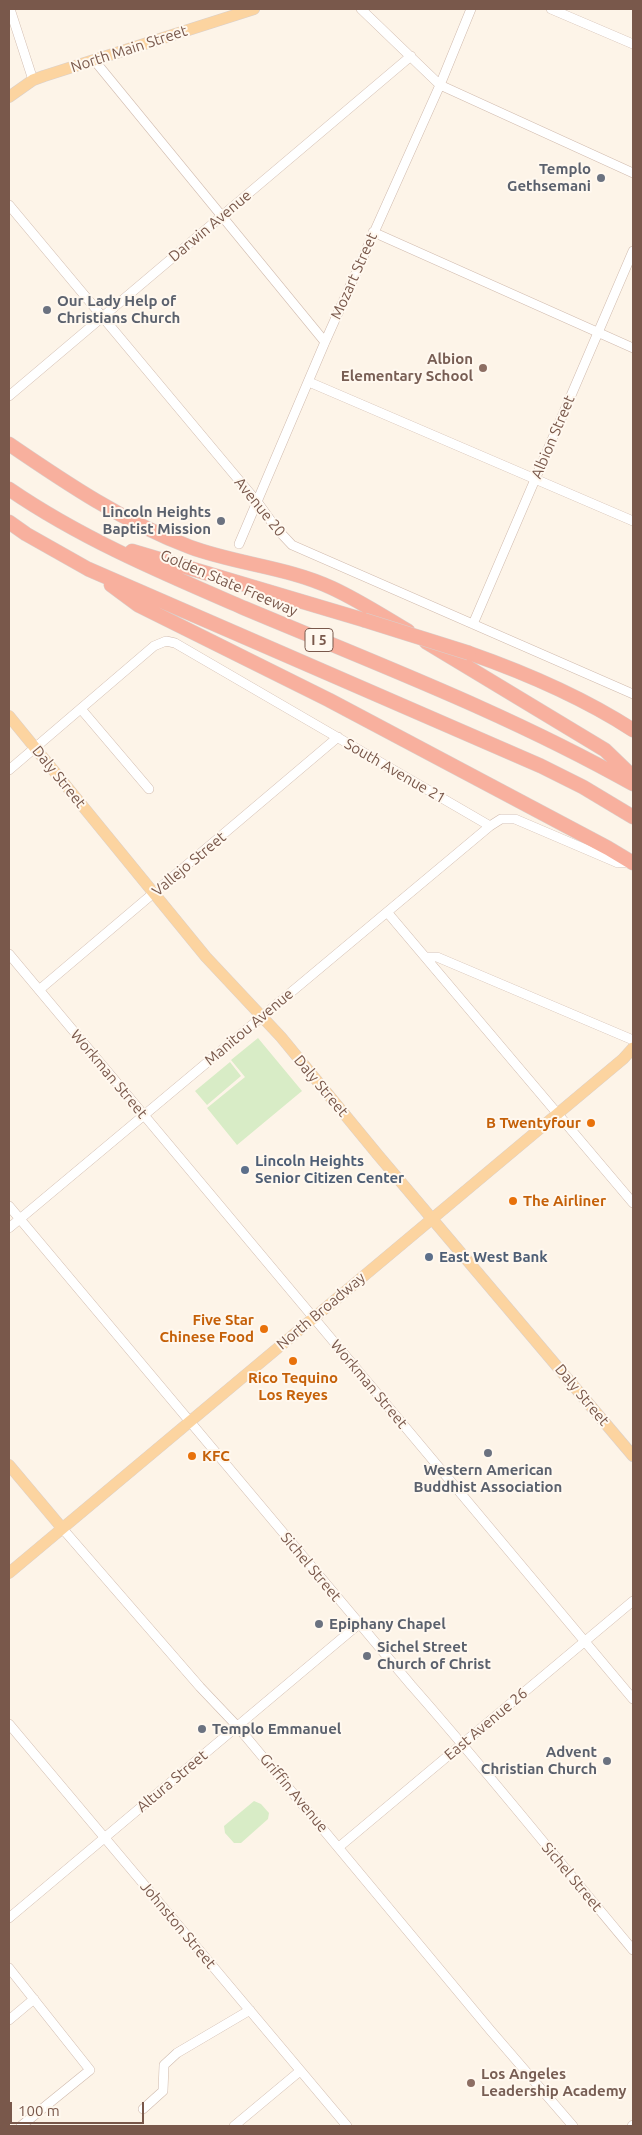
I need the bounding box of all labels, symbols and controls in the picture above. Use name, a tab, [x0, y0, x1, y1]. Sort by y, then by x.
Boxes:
street label: North Main Street	[69, 22, 189, 76]
place label: Templo Gethsemani	[507, 160, 591, 195]
marker: Templo Gethsemani	[595, 172, 607, 184]
street label: Darwin Avenue	[165, 186, 255, 266]
street label: Mozart Street	[327, 230, 381, 322]
place label: Our Lady Help of Christians Church	[57, 292, 180, 327]
marker: Our Lady Help of Christians Church	[41, 304, 53, 316]
place label: Albion Elementary School	[341, 350, 473, 385]
marker: Albion Elementary School	[477, 362, 489, 374]
street label: Albion Street	[527, 393, 579, 481]
street label: Avenue 20	[231, 474, 289, 540]
place label: Lincoln Heights Baptist Mission	[102, 503, 211, 538]
marker: Lincoln Heights Baptist Mission	[215, 515, 227, 527]
street label: Golden State Freeway	[158, 546, 300, 620]
road number: I 5	[305, 628, 333, 652]
street label: South Avenue 21	[341, 735, 449, 807]
street label: Daly Street	[28, 742, 90, 812]
street label: Vallejo Street	[148, 828, 230, 900]
street label: Manitou Avenue	[201, 985, 297, 1069]
street label: Workman Street	[67, 1026, 151, 1122]
street label: Daly Street	[290, 1052, 352, 1120]
place label: B Twentyfour	[486, 1114, 581, 1132]
marker: B Twentyfour	[585, 1117, 597, 1129]
place label: Lincoln Heights Senior Citizen Center	[255, 1152, 404, 1187]
marker: Lincoln Heights Senior Citizen Center	[239, 1164, 251, 1176]
place label: The Airliner	[523, 1192, 606, 1210]
marker: The Airliner	[507, 1195, 519, 1207]
place label: East West Bank	[439, 1248, 548, 1266]
marker: East West Bank	[423, 1251, 435, 1263]
street label: North Broadway	[273, 1269, 369, 1353]
place label: Five Star Chinese Food	[159, 1311, 254, 1346]
marker: Five Star Chinese Food	[258, 1323, 270, 1335]
street label: Workman Street	[327, 1336, 411, 1432]
marker: Rico Tequino Los Reyes	[287, 1355, 299, 1367]
street label: Daly Street	[551, 1361, 613, 1429]
place label: Rico Tequino Los Reyes	[248, 1369, 338, 1404]
place label: KFC	[202, 1447, 230, 1465]
marker: Western American Buddhist Association	[482, 1447, 494, 1459]
marker: KFC	[186, 1450, 198, 1462]
place label: Western American Buddhist Association	[414, 1461, 562, 1496]
street label: Sichel Street	[277, 1529, 345, 1605]
place label: Epiphany Chapel	[329, 1615, 446, 1633]
marker: Epiphany Chapel	[313, 1618, 325, 1630]
place label: Sichel Street Church of Christ	[377, 1638, 491, 1673]
marker: Sichel Street Church of Christ	[361, 1650, 373, 1662]
street label: East Avenue 26	[441, 1684, 531, 1764]
place label: Templo Emmanuel	[212, 1720, 341, 1738]
marker: Templo Emmanuel	[196, 1723, 208, 1735]
place label: Advent Christian Church	[481, 1743, 597, 1778]
street label: Altura Street	[133, 1746, 211, 1816]
street label: Griffin Avenue	[256, 1750, 332, 1836]
marker: Advent Christian Church	[601, 1755, 613, 1767]
street label: Sichel Street	[538, 1839, 606, 1915]
street label: Johnston Street	[136, 1878, 220, 1972]
place label: Los Angeles Leadership Academy	[481, 2065, 627, 2100]
marker: Los Angeles Leadership Academy	[465, 2077, 477, 2089]
scale bar	[12, 2092, 146, 2124]
text: 100 m	[18, 2102, 60, 2119]

